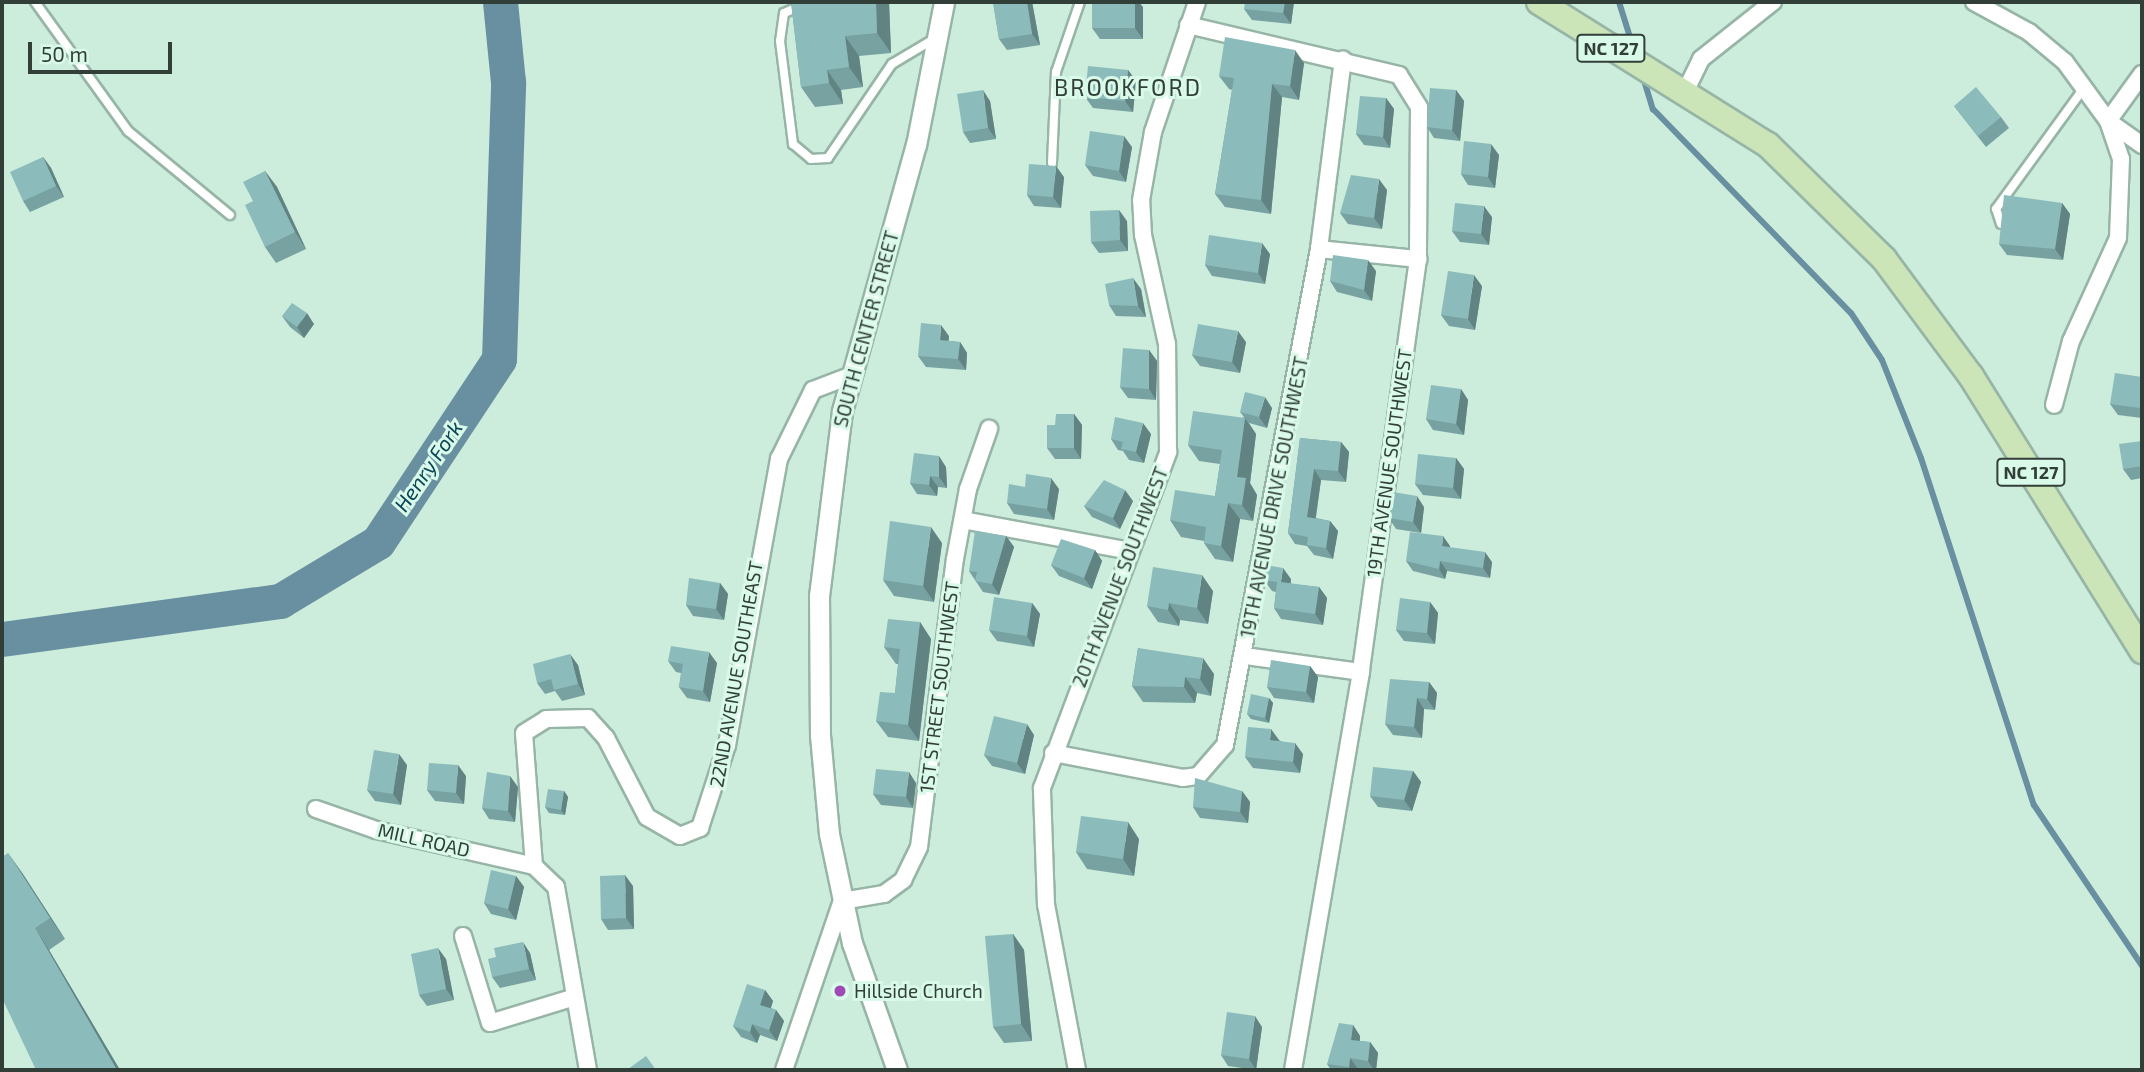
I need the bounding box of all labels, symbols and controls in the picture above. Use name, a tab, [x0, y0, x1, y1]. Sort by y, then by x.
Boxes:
scale bar	[32, 28, 175, 72]
road number: NC 127	[1576, 33, 1646, 62]
text: 50 m	[41, 41, 88, 66]
district label: BROOKFORD	[1055, 73, 1201, 101]
street label: SOUTH CENTER STREET	[829, 228, 903, 430]
street label: 19TH AVENUE SOUTHWEST	[1362, 347, 1416, 579]
street label: 19TH AVENUE DRIVE SOUTHWEST	[1235, 354, 1313, 640]
water label: Henry Fork	[389, 416, 467, 516]
road number: NC 127	[1996, 458, 2066, 486]
street label: 20TH AVENUE SOUTHWEST	[1067, 463, 1173, 691]
street label: 22ND AVENUE SOUTHEAST	[705, 559, 767, 789]
street label: 1ST STREET SOUTHWEST	[915, 580, 963, 794]
street label: MILL ROAD	[376, 818, 472, 862]
place label: Hillside Church	[854, 980, 983, 1002]
marker: Hillside Church	[832, 983, 848, 999]

